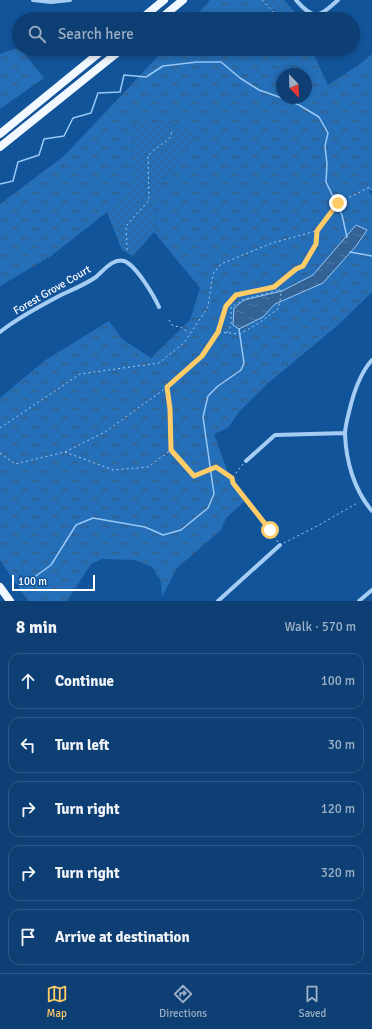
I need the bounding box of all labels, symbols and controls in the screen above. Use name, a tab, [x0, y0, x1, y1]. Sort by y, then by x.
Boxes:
search box	[12, 12, 360, 56]
icon: search	[26, 23, 48, 45]
text: Search here	[58, 25, 134, 43]
north arrow	[276, 68, 312, 104]
route end	[329, 194, 347, 212]
street label: Forest Grove Court	[11, 262, 93, 317]
route start	[261, 521, 279, 539]
scale bar	[12, 573, 95, 592]
text: 100 m	[18, 575, 47, 588]
text: 8 min	[16, 617, 57, 638]
text: Walk · 570 m	[285, 619, 356, 635]
icon: ahead	[17, 670, 39, 692]
text: Continue	[55, 672, 114, 690]
text: 100 m	[321, 673, 355, 689]
icon: left	[17, 734, 39, 756]
text: Turn left	[55, 736, 109, 754]
text: 30 m	[328, 737, 355, 753]
icon: right	[17, 798, 39, 820]
text: Turn right	[55, 800, 120, 818]
text: 120 m	[321, 801, 355, 817]
icon: right	[17, 862, 39, 884]
text: Turn right	[55, 864, 120, 882]
text: 320 m	[321, 865, 355, 881]
icon: arrive	[17, 926, 39, 948]
text: Arrive at destination	[55, 928, 190, 946]
tab: Map	[46, 983, 68, 1020]
tab: Directions	[159, 983, 207, 1020]
tab: Saved	[299, 983, 326, 1020]

